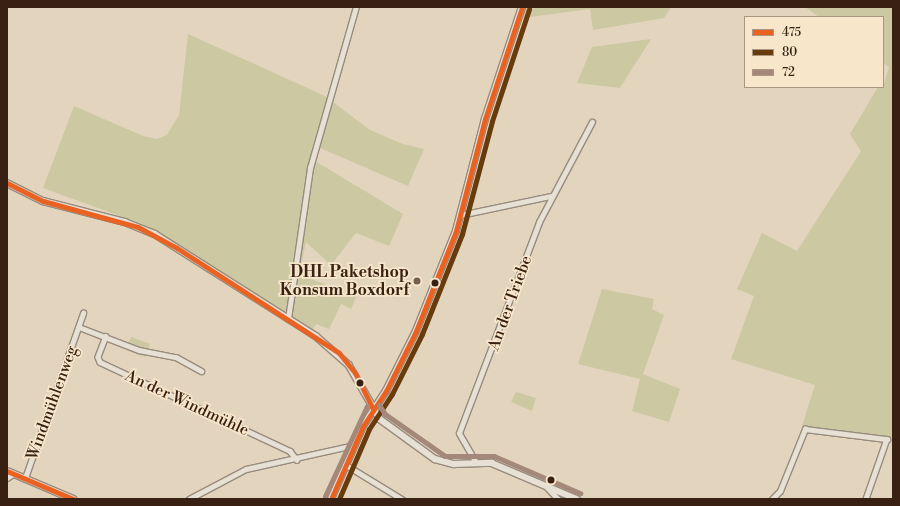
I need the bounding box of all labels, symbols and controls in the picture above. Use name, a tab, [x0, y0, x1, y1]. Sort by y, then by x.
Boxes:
legend	[744, 16, 884, 88]
text: 475	[782, 25, 801, 40]
text: 80	[782, 45, 797, 60]
text: 72	[782, 65, 795, 80]
street label: An der Triebe	[484, 253, 536, 353]
place label: DHL Paketshop Konsum Boxdorf	[280, 262, 409, 300]
marker: DHL Paketshop Konsum Boxdorf	[412, 276, 422, 286]
unlabelled marker	[430, 278, 440, 288]
street label: Windmühlenweg	[22, 343, 82, 463]
street label: An der Windmühle	[122, 366, 252, 440]
unlabelled marker	[355, 378, 365, 388]
unlabelled marker	[546, 475, 556, 485]

